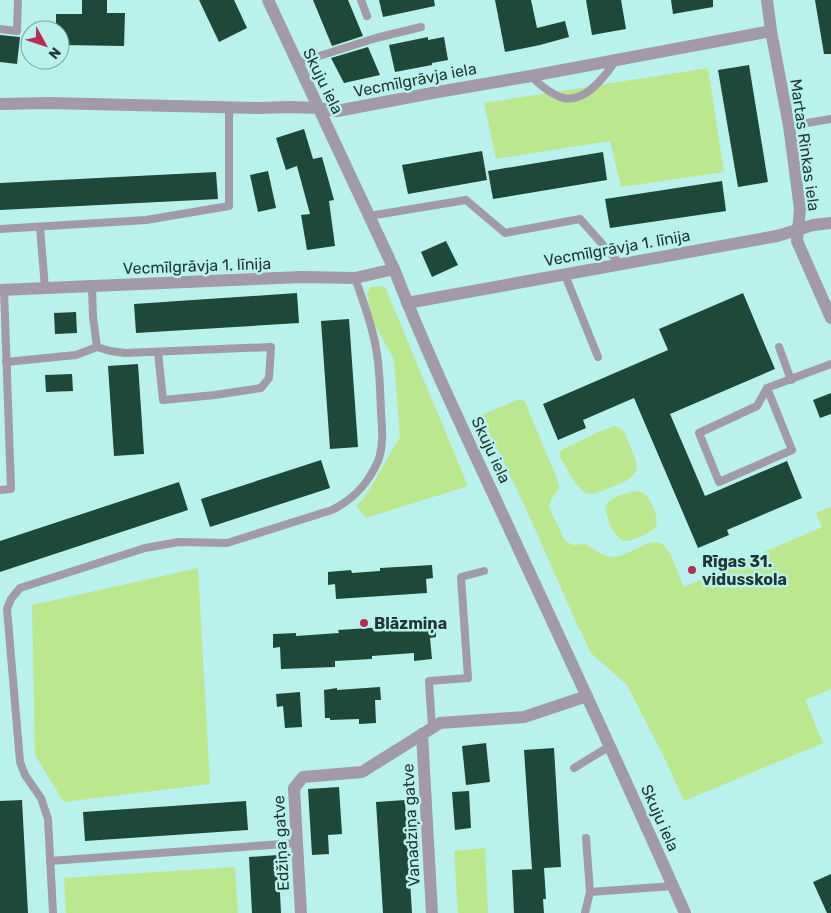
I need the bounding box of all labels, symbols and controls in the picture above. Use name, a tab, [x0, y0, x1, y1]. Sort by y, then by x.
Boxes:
north arrow	[20, 20, 70, 70]
text: N	[45, 44, 64, 62]
street label: Skuju iela	[299, 45, 347, 117]
street label: Vecmīlgrāvja iela	[352, 59, 478, 101]
street label: Martas Rinkas iela	[786, 78, 824, 212]
street label: Vecmīlgrāvja 1. līnija	[542, 226, 692, 270]
street label: Vecmīlgrāvja 1. līnija	[123, 254, 271, 278]
street label: Skuju iela	[467, 414, 515, 486]
place label: Rīgas 31. vidusskola	[702, 552, 787, 589]
marker: Rīgas 31. vidusskola	[686, 564, 698, 576]
place label: Blāzmiņa	[374, 614, 447, 633]
marker: Blāzmiņa	[358, 617, 370, 629]
street label: Vanadziņa gatve	[398, 763, 424, 887]
street label: Skuju iela	[637, 782, 683, 854]
street label: Edžiņa gatve	[269, 795, 293, 891]

